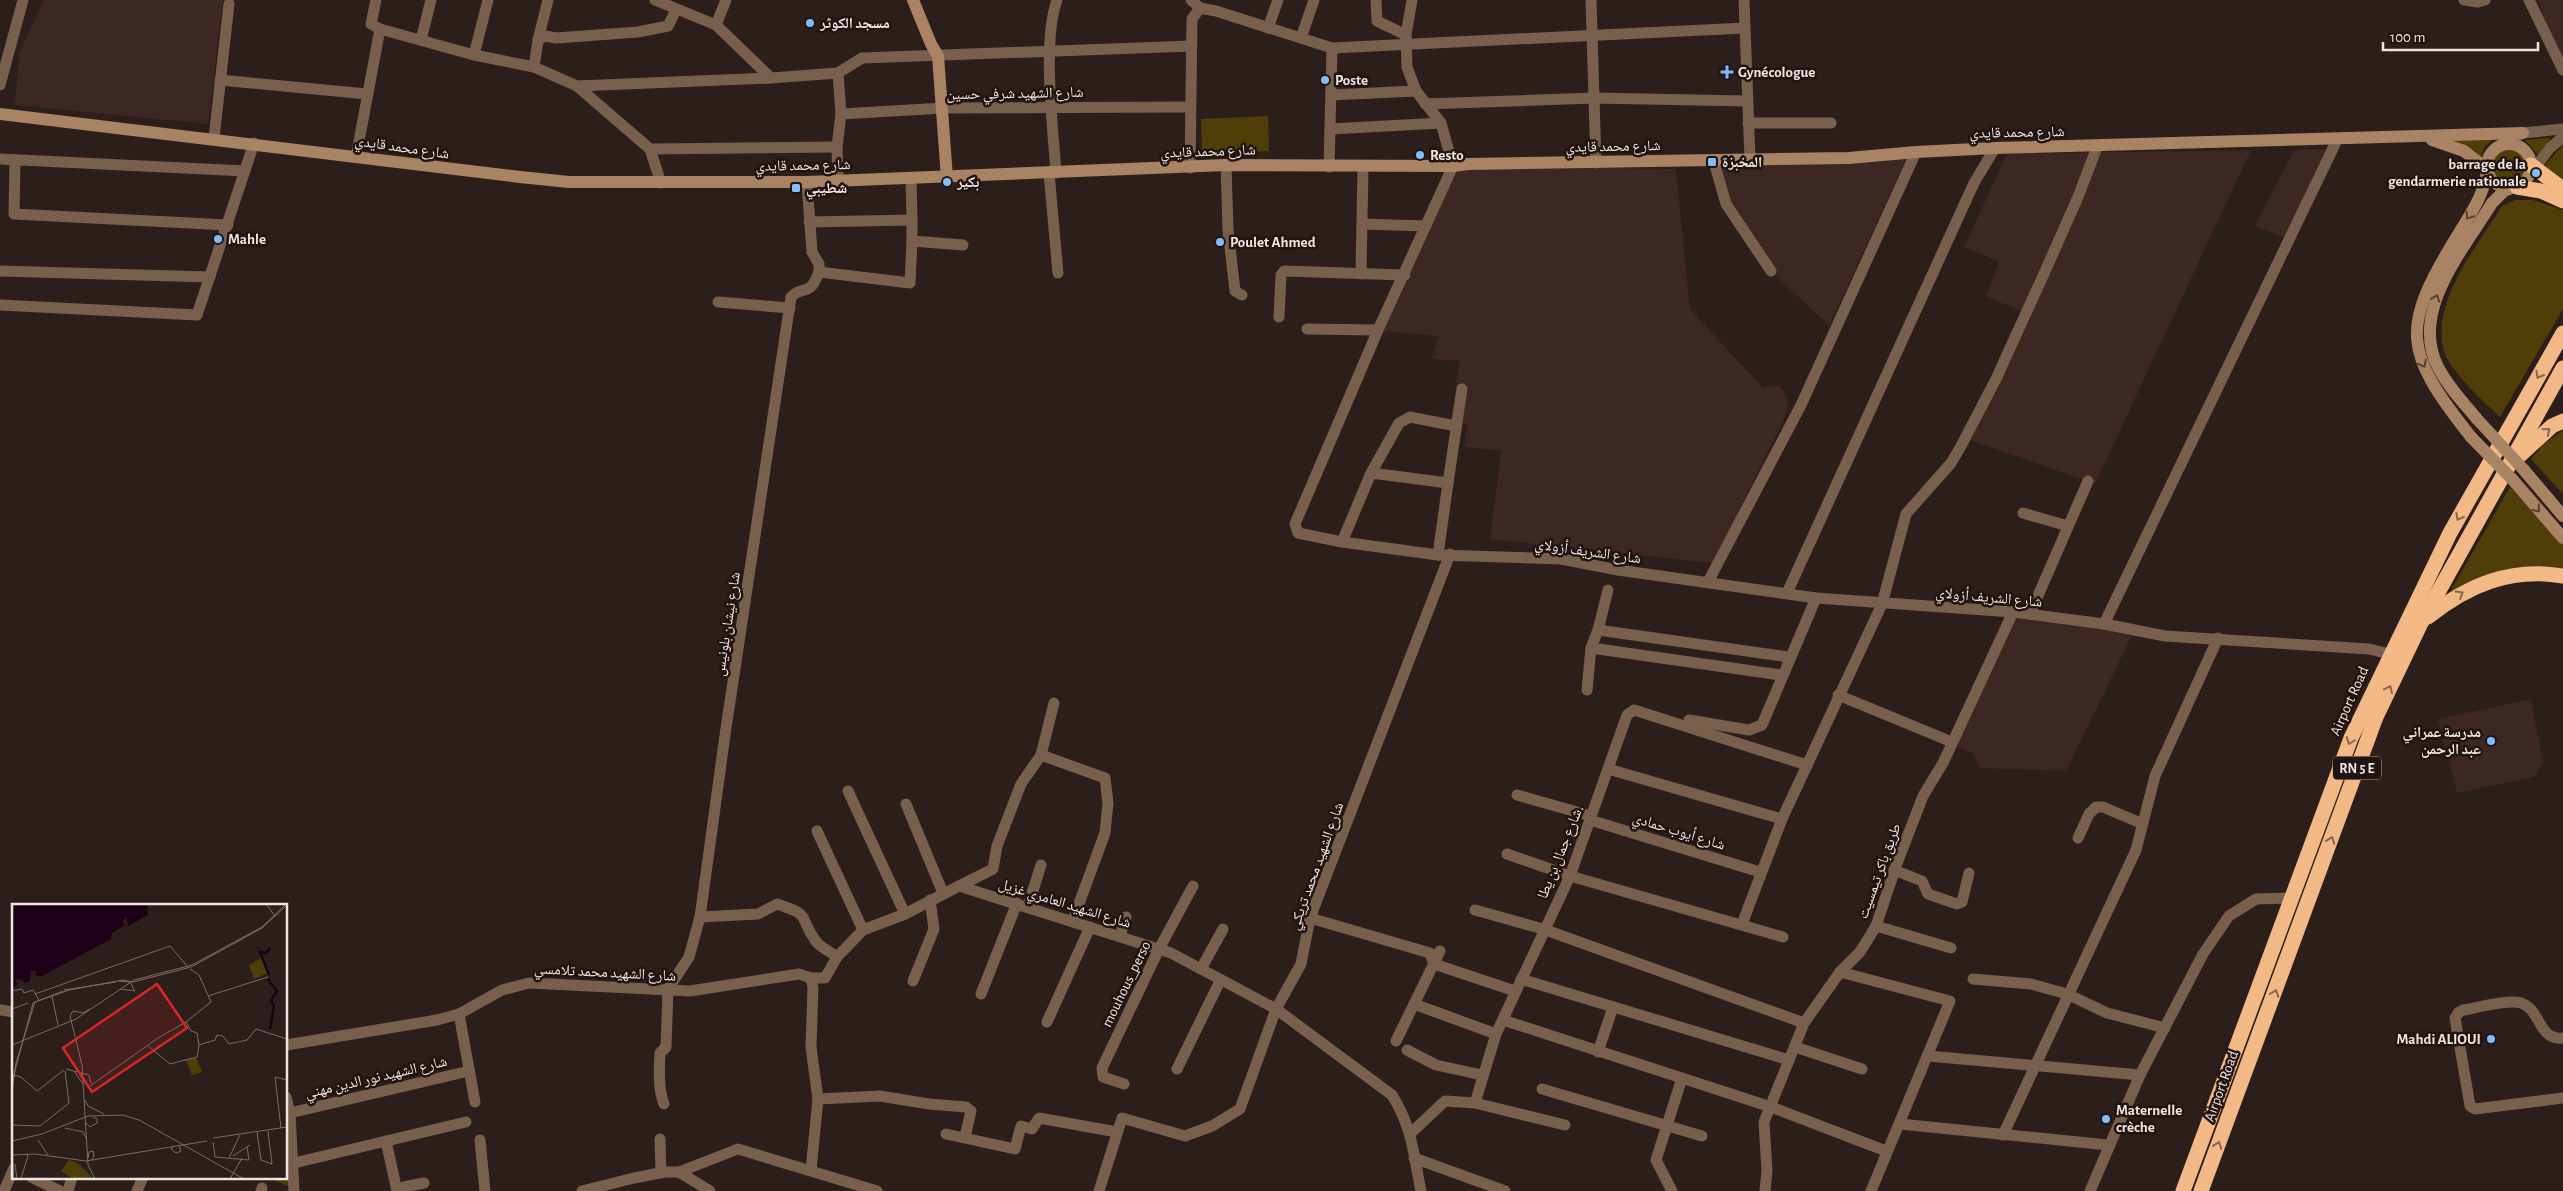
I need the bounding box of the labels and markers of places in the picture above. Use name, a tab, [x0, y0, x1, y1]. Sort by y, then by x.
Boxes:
place label: مسجد الكوثر	[819, 16, 890, 31]
marker: مسجد الكوثر	[804, 17, 816, 29]
marker: Gynécologue	[1720, 65, 1734, 79]
place label: Gynécologue	[1738, 65, 1815, 80]
place label: Poste	[1335, 73, 1368, 88]
marker: Poste	[1319, 74, 1331, 86]
place label: Resto	[1430, 148, 1464, 163]
marker: Resto	[1414, 149, 1426, 161]
place label: المخبزة	[1722, 155, 1762, 171]
marker: المخبزة	[1706, 156, 1718, 168]
place label: barrage de la gendarmerie nationale	[2388, 157, 2526, 189]
marker: barrage de la gendarmerie nationale	[2530, 167, 2542, 179]
place label: بكير	[956, 175, 979, 191]
marker: بكير	[941, 176, 953, 188]
place label: شطيبي	[806, 181, 847, 200]
marker: شطيبي	[790, 182, 802, 194]
place label: Mahle	[228, 232, 266, 247]
marker: Mahle	[212, 233, 224, 245]
place label: Poulet Ahmed	[1230, 235, 1316, 250]
marker: Poulet Ahmed	[1214, 236, 1226, 248]
place label: مدرسة عمراني عبد الرحمن	[2403, 725, 2481, 758]
marker: مدرسة عمراني عبد الرحمن	[2485, 735, 2497, 747]
place label: Mahdi ALIOUI	[2396, 1032, 2481, 1047]
marker: Mahdi ALIOUI	[2485, 1033, 2497, 1045]
place label: Maternelle crèche	[2116, 1103, 2182, 1135]
marker: Maternelle crèche	[2100, 1113, 2112, 1125]

